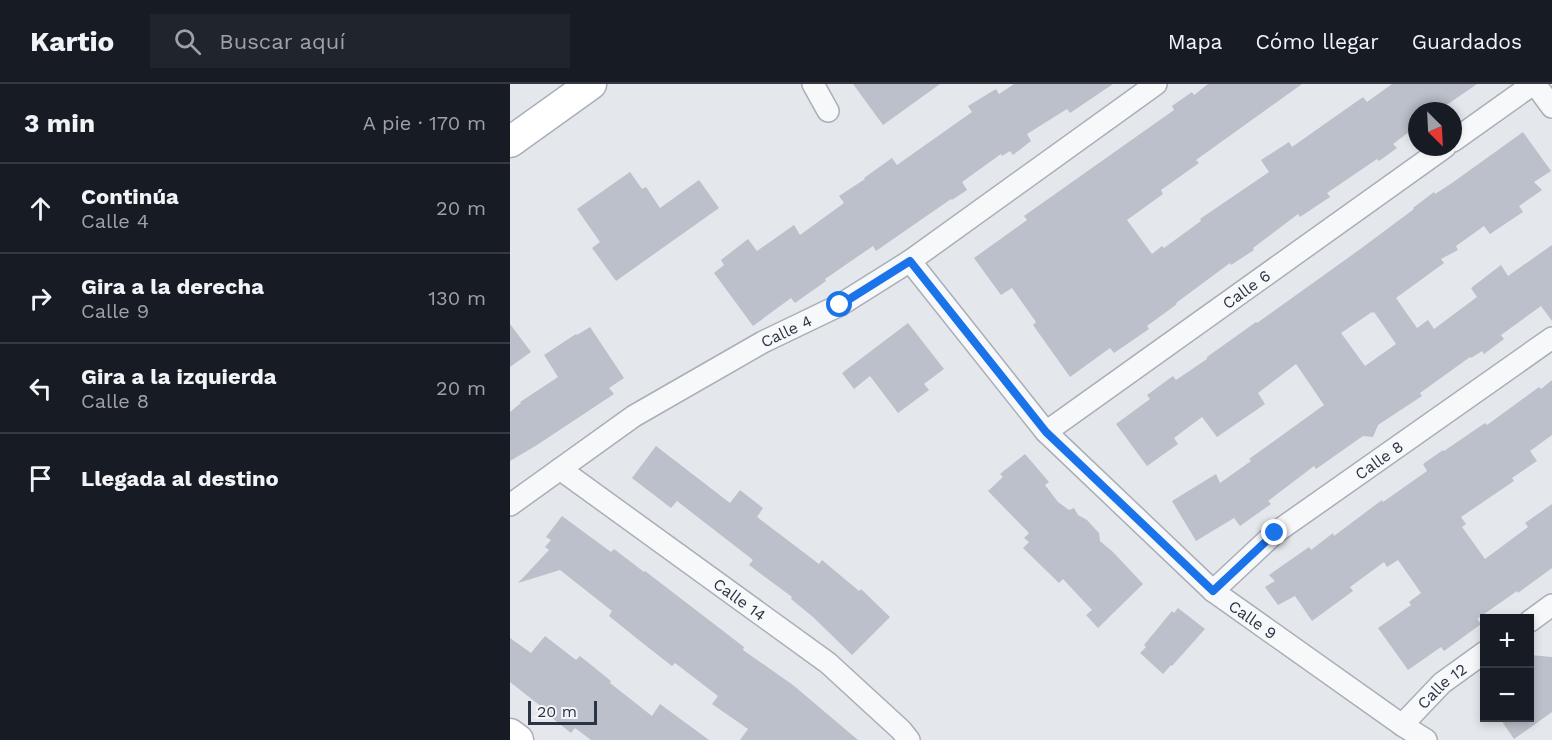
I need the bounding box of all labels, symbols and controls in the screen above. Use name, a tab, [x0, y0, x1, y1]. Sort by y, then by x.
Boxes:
search box	[150, 14, 570, 68]
text: Kartio	[30, 25, 114, 58]
icon: search	[171, 25, 204, 58]
text: Buscar aquí	[219, 29, 345, 54]
text: Mapa	[1168, 29, 1222, 54]
text: Cómo llegar	[1255, 29, 1379, 54]
text: Guardados	[1412, 29, 1522, 54]
north arrow	[1408, 102, 1462, 156]
text: 3 min	[24, 108, 95, 138]
text: A pie · 170 m	[363, 111, 486, 135]
text: Continúa	[81, 184, 179, 209]
icon: ahead	[24, 192, 57, 225]
text: 20 m	[436, 196, 486, 220]
text: Calle 4	[81, 209, 149, 233]
street label: Calle 6	[1219, 266, 1274, 313]
text: Gira a la derecha	[81, 274, 264, 299]
icon: right	[24, 282, 57, 315]
text: 130 m	[428, 286, 486, 310]
route start	[826, 291, 852, 317]
text: Calle 9	[81, 299, 149, 323]
street label: Calle 4	[758, 310, 815, 351]
text: Gira a la izquierda	[81, 364, 277, 389]
icon: left	[24, 372, 57, 405]
text: 20 m	[436, 376, 486, 400]
text: Calle 8	[81, 389, 149, 413]
street label: Calle 8	[1351, 436, 1407, 483]
icon: arrive	[24, 462, 57, 495]
text: Llegada al destino	[81, 466, 279, 491]
route end	[1261, 519, 1287, 545]
street label: Calle 14	[710, 574, 770, 625]
street label: Calle 9	[1225, 596, 1281, 643]
map controls	[1480, 614, 1534, 722]
button: +	[1480, 614, 1534, 668]
street label: Calle 12	[1413, 659, 1470, 713]
button: −	[1480, 668, 1534, 722]
scale bar	[528, 698, 597, 726]
text: 20 m	[537, 702, 577, 721]

